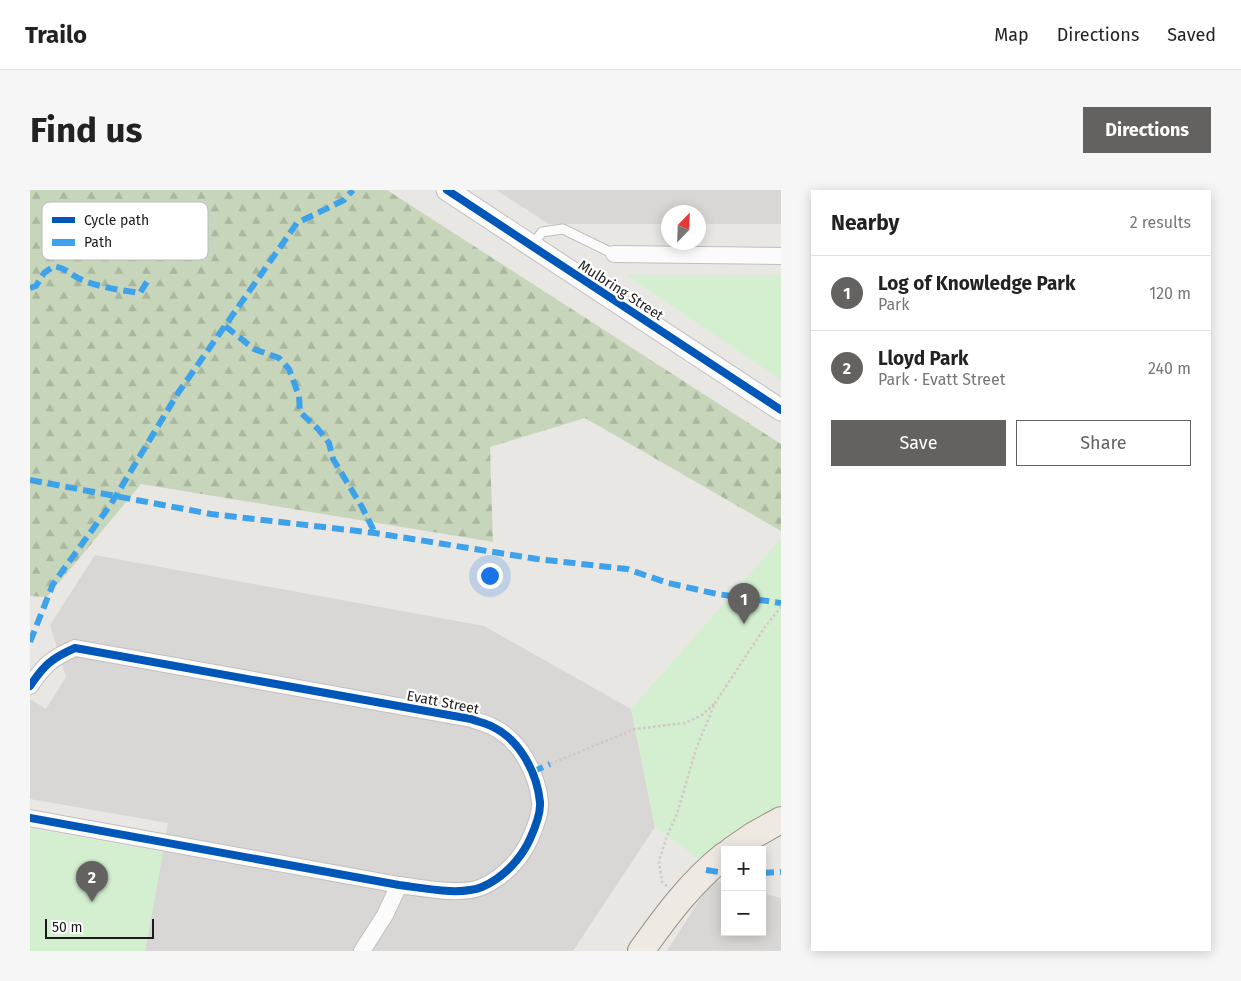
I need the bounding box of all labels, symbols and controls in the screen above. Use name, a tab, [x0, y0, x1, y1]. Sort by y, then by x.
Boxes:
text: Trailo	[25, 21, 87, 49]
text: Map	[994, 24, 1029, 46]
text: Directions	[1057, 24, 1139, 46]
text: Saved	[1167, 24, 1216, 46]
button: Directions	[1083, 107, 1211, 153]
text: Find us	[30, 109, 142, 151]
legend	[42, 202, 208, 260]
north arrow	[661, 205, 706, 250]
text: Nearby	[831, 210, 899, 236]
text: Cycle path	[84, 212, 149, 229]
text: 2 results	[1130, 213, 1191, 232]
text: Path	[84, 234, 112, 251]
street label: Mulbring Street	[575, 257, 667, 325]
text: Log of Knowledge Park	[878, 272, 1075, 295]
text: 1	[843, 284, 851, 303]
text: 120 m	[1149, 284, 1191, 303]
text: Park	[878, 295, 910, 314]
text: Lloyd Park	[878, 347, 969, 370]
text: 2	[843, 359, 851, 378]
text: 240 m	[1148, 359, 1191, 378]
text: Park · Evatt Street	[878, 370, 1006, 389]
button: Save	[831, 420, 1006, 466]
button: Share	[1016, 420, 1191, 466]
your location	[477, 563, 503, 589]
pin: 1	[728, 583, 760, 624]
street label: Evatt Street	[405, 687, 481, 718]
map controls	[721, 846, 766, 936]
button: +	[721, 846, 766, 891]
pin: 2	[76, 861, 108, 902]
button: −	[721, 891, 766, 936]
scale bar	[45, 916, 154, 939]
text: 50 m	[52, 919, 83, 936]

